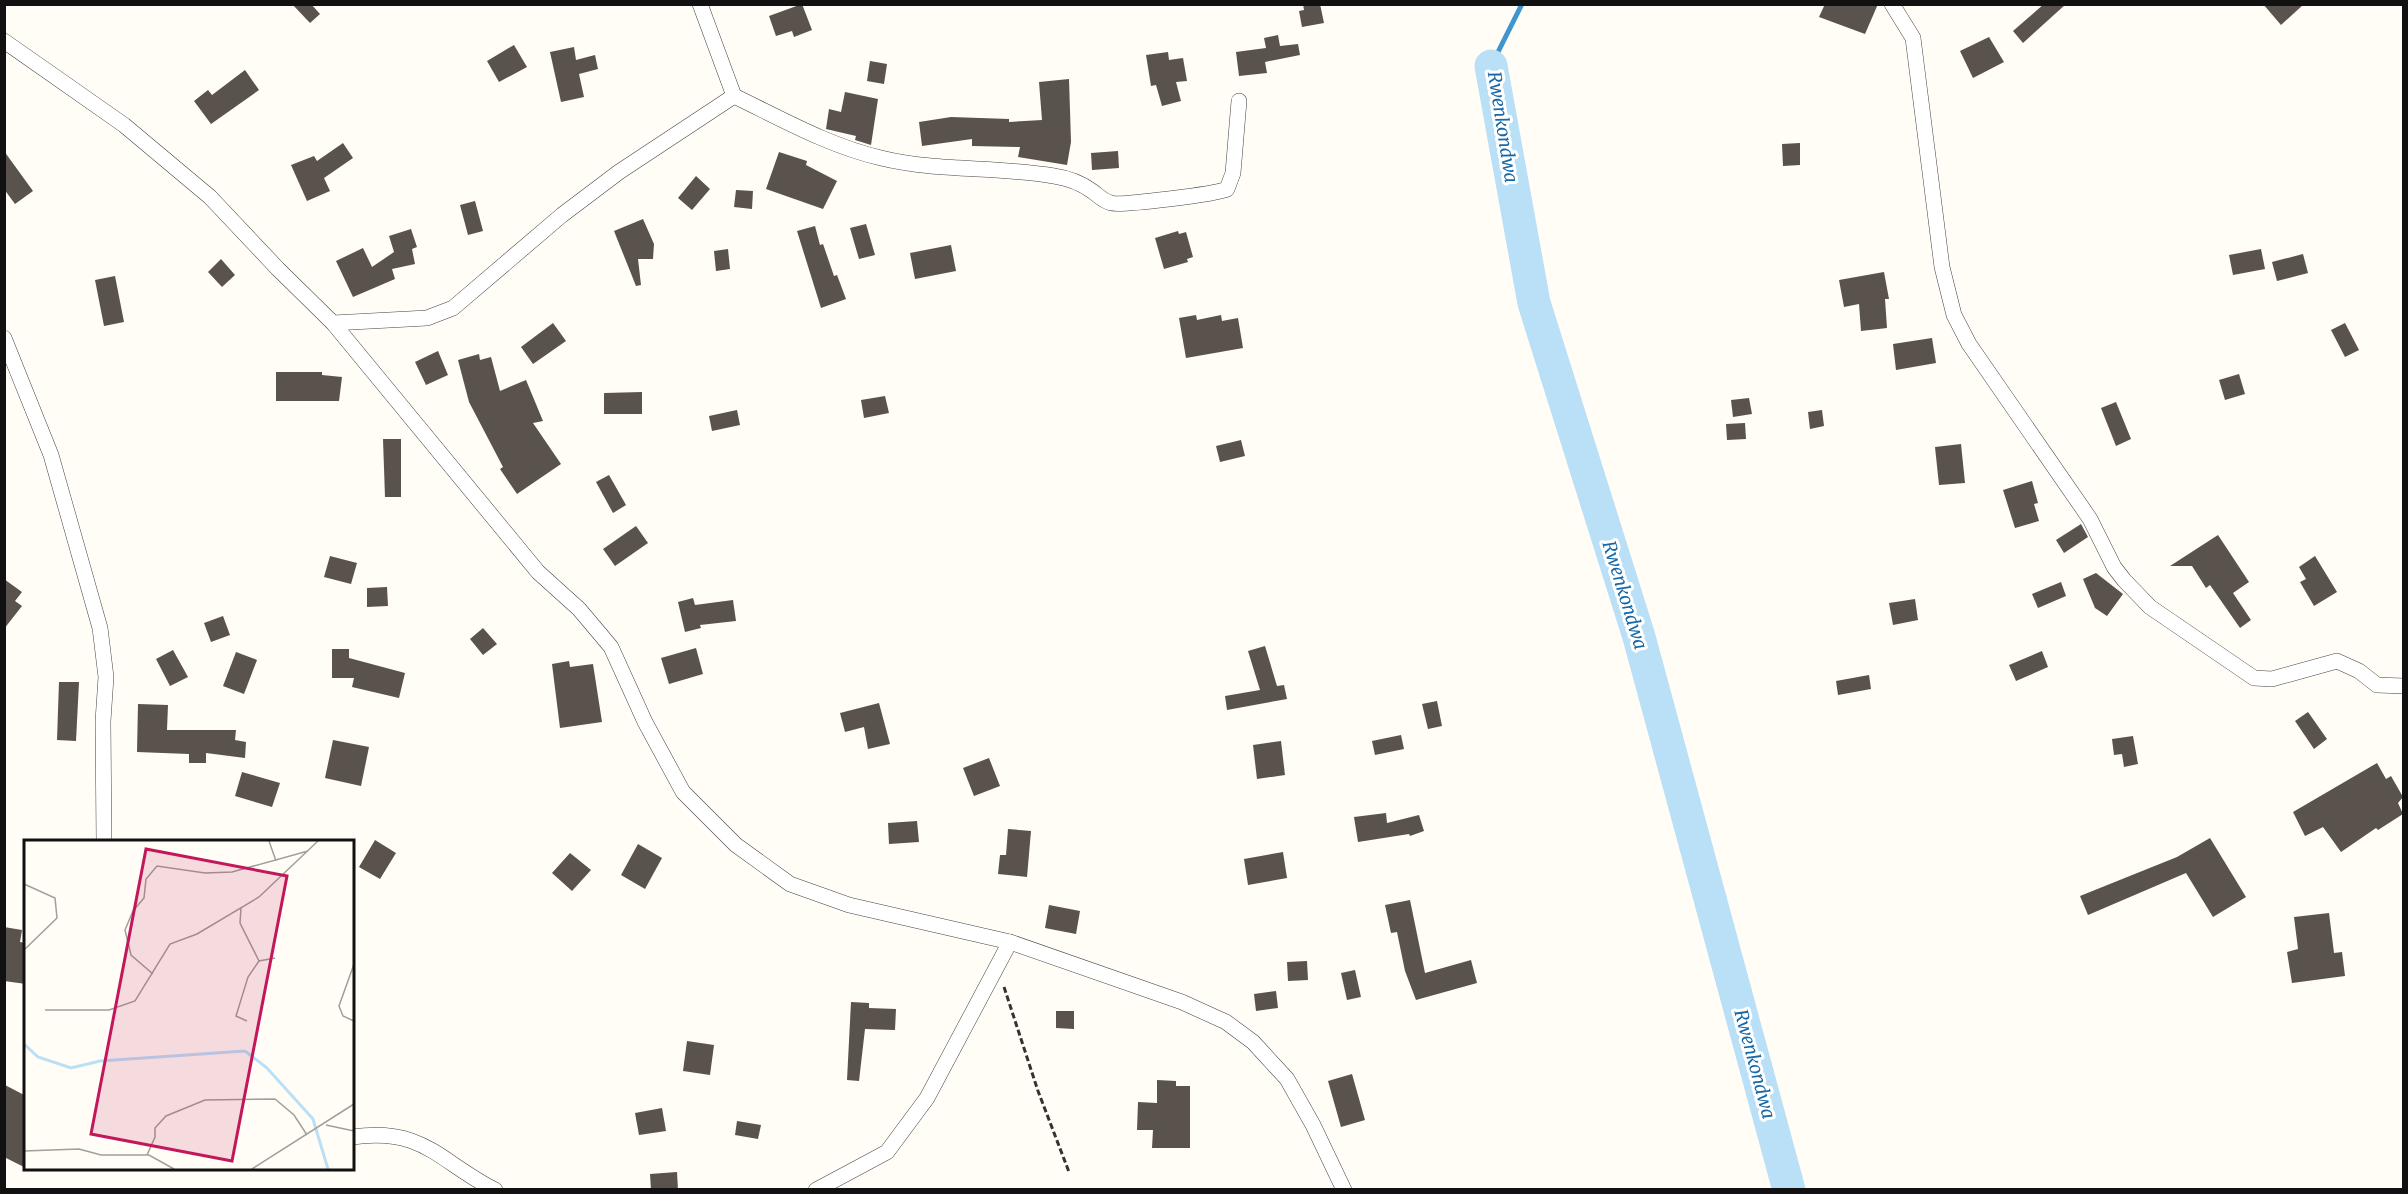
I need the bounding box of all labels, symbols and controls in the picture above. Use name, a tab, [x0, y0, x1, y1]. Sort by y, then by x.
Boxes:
water label: Rwenkondwa	[1483, 70, 1523, 184]
water label: Rwenkondwa	[1598, 538, 1652, 652]
inset map	[24, 840, 354, 1170]
water label: Rwenkondwa	[1729, 1007, 1781, 1121]

